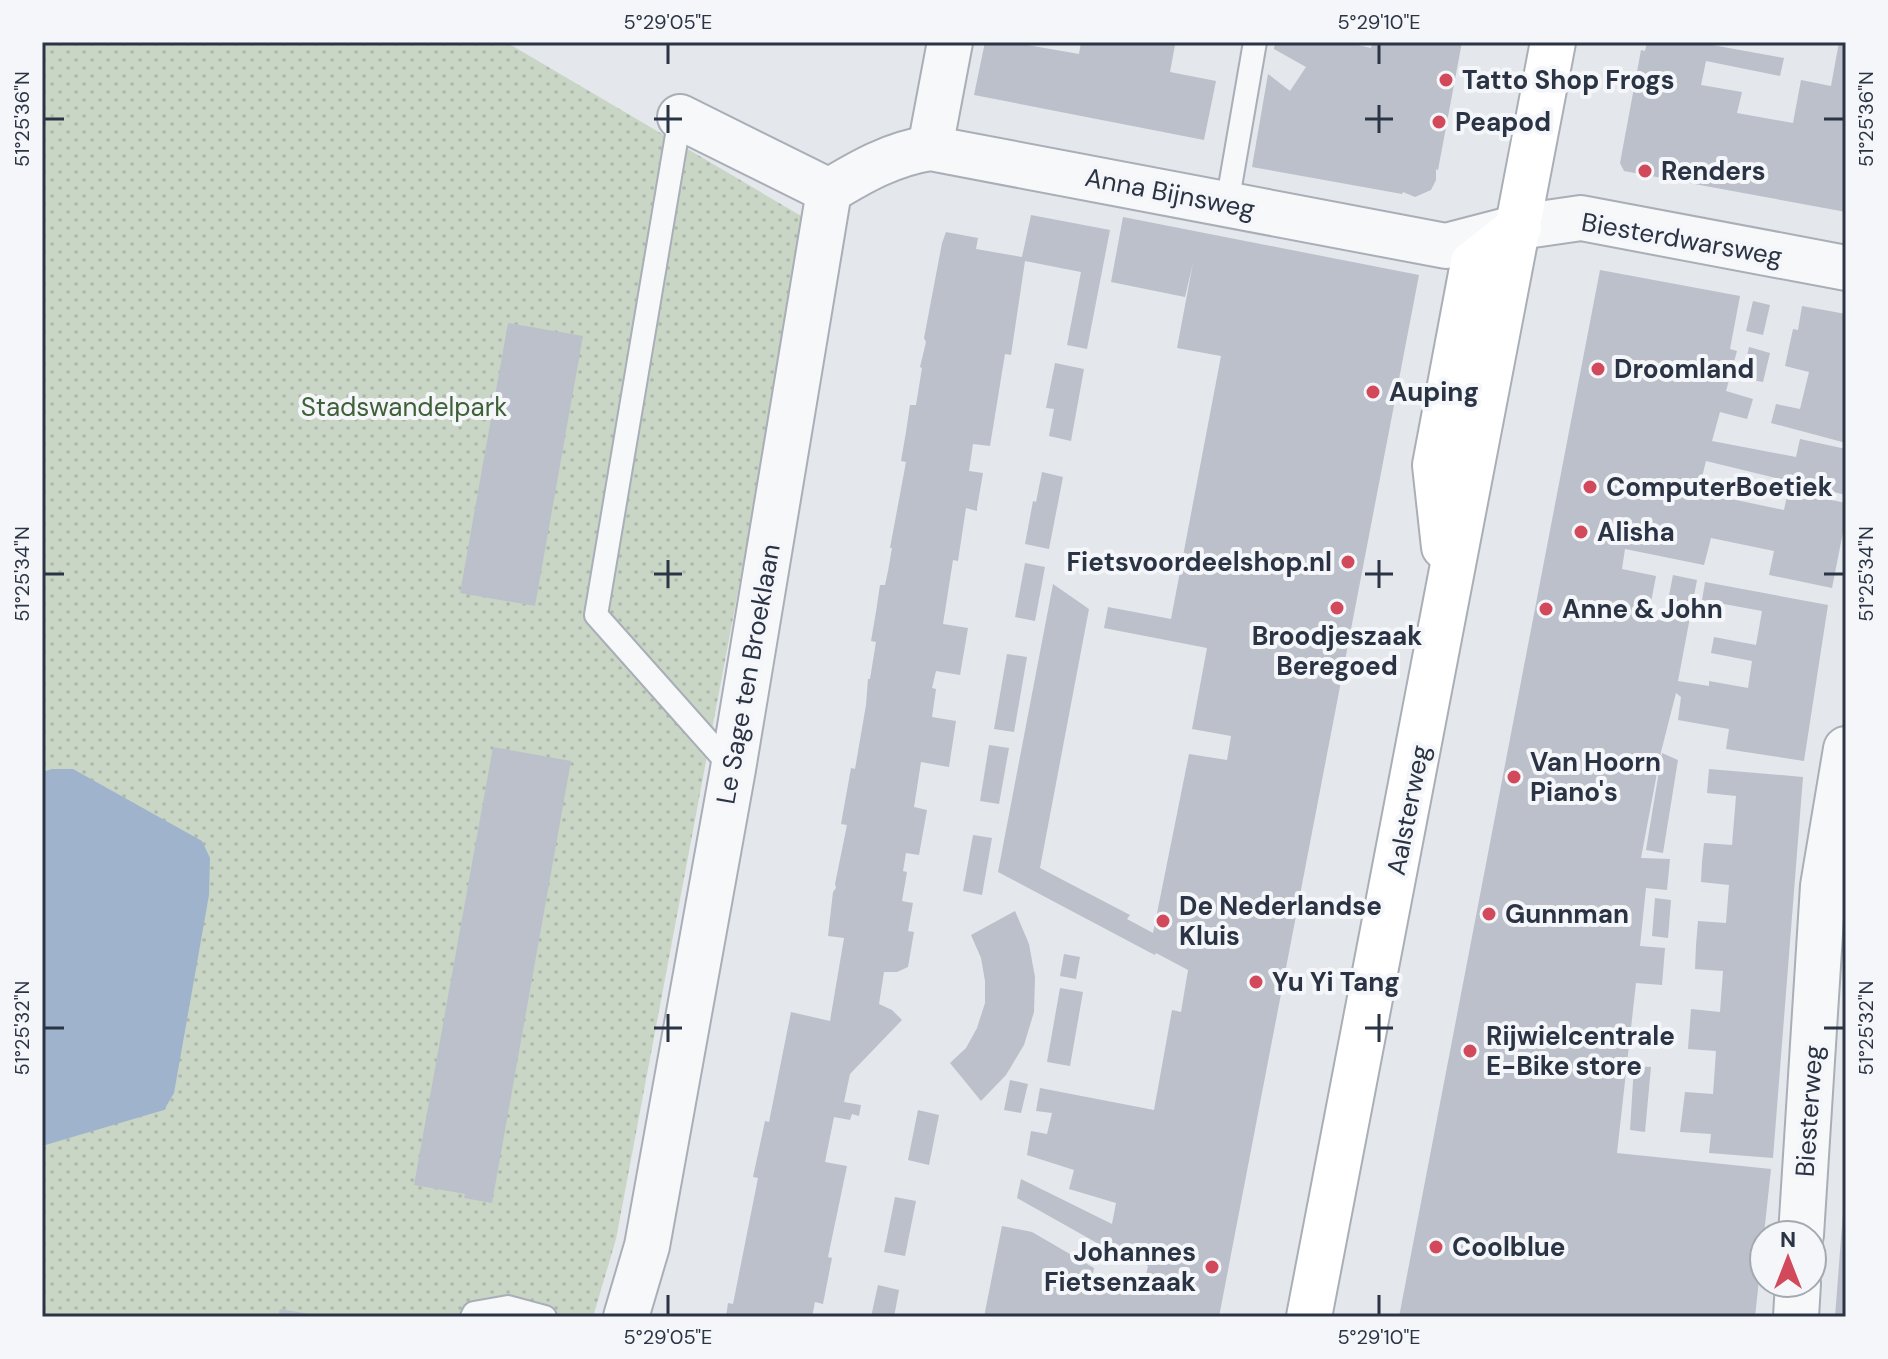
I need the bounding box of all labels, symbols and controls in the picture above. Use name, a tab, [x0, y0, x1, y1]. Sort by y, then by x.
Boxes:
text: 5°29'05"E	[624, 9, 712, 35]
text: 5°29'10"E	[1337, 9, 1421, 35]
place label: Tatto Shop Frogs	[1462, 63, 1675, 97]
text: 51°25'36"N	[9, 71, 35, 167]
marker: Tatto Shop Frogs	[1437, 71, 1455, 89]
text: 51°25'36"N	[1853, 71, 1879, 167]
place label: Peapod	[1455, 105, 1551, 139]
marker: Peapod	[1430, 113, 1448, 131]
place label: Renders	[1661, 154, 1765, 188]
street label: Anna Bijnsweg	[1082, 160, 1258, 226]
marker: Renders	[1636, 162, 1654, 180]
street label: Biesterdwarsweg	[1579, 205, 1785, 273]
place label: Droomland	[1614, 352, 1754, 386]
marker: Droomland	[1589, 360, 1607, 378]
place label: Auping	[1389, 375, 1479, 409]
marker: Auping	[1364, 383, 1382, 401]
park label: Stadswandelpark	[301, 390, 507, 424]
place label: ComputerBoetiek	[1606, 470, 1833, 504]
marker: ComputerBoetiek	[1581, 478, 1599, 496]
place label: Alisha	[1597, 515, 1675, 549]
marker: Alisha	[1572, 523, 1590, 541]
text: 51°25'34"N	[9, 526, 35, 622]
text: 51°25'34"N	[1853, 526, 1879, 622]
street label: Le Sage ten Broeklaan	[708, 541, 788, 807]
place label: Fietsvoordeelshop.nl	[1067, 545, 1332, 579]
marker: Fietsvoordeelshop.nl	[1339, 553, 1357, 571]
place label: Anne & John	[1562, 592, 1723, 626]
marker: Broodjeszaak Beregoed	[1328, 599, 1346, 617]
marker: Anne & John	[1537, 600, 1555, 618]
place label: Broodjeszaak Beregoed	[1252, 619, 1422, 683]
street label: Aalsterweg	[1379, 742, 1437, 878]
place label: Van Hoorn Piano's	[1530, 745, 1661, 809]
marker: Van Hoorn Piano's	[1505, 768, 1523, 786]
place label: De Nederlandse Kluis	[1179, 889, 1382, 953]
place label: Gunnman	[1505, 897, 1629, 931]
marker: Gunnman	[1480, 905, 1498, 923]
marker: De Nederlandse Kluis	[1154, 912, 1172, 930]
place label: Yu Yi Tang	[1272, 965, 1400, 999]
marker: Yu Yi Tang	[1247, 973, 1265, 991]
text: 51°25'32"N	[9, 981, 35, 1075]
text: 51°25'32"N	[1853, 981, 1879, 1075]
place label: Rijwielcentrale E-Bike store	[1486, 1019, 1675, 1083]
marker: Rijwielcentrale E-Bike store	[1461, 1042, 1479, 1060]
street label: Biesterweg	[1787, 1044, 1831, 1178]
north arrow	[1748, 1219, 1828, 1299]
text: N	[1780, 1225, 1796, 1254]
place label: Coolblue	[1452, 1230, 1566, 1264]
place label: Johannes Fietsenzaak	[1044, 1235, 1196, 1299]
marker: Coolblue	[1427, 1238, 1445, 1256]
marker: Johannes Fietsenzaak	[1203, 1258, 1221, 1276]
text: 5°29'05"E	[624, 1324, 712, 1350]
text: 5°29'10"E	[1337, 1324, 1421, 1350]

